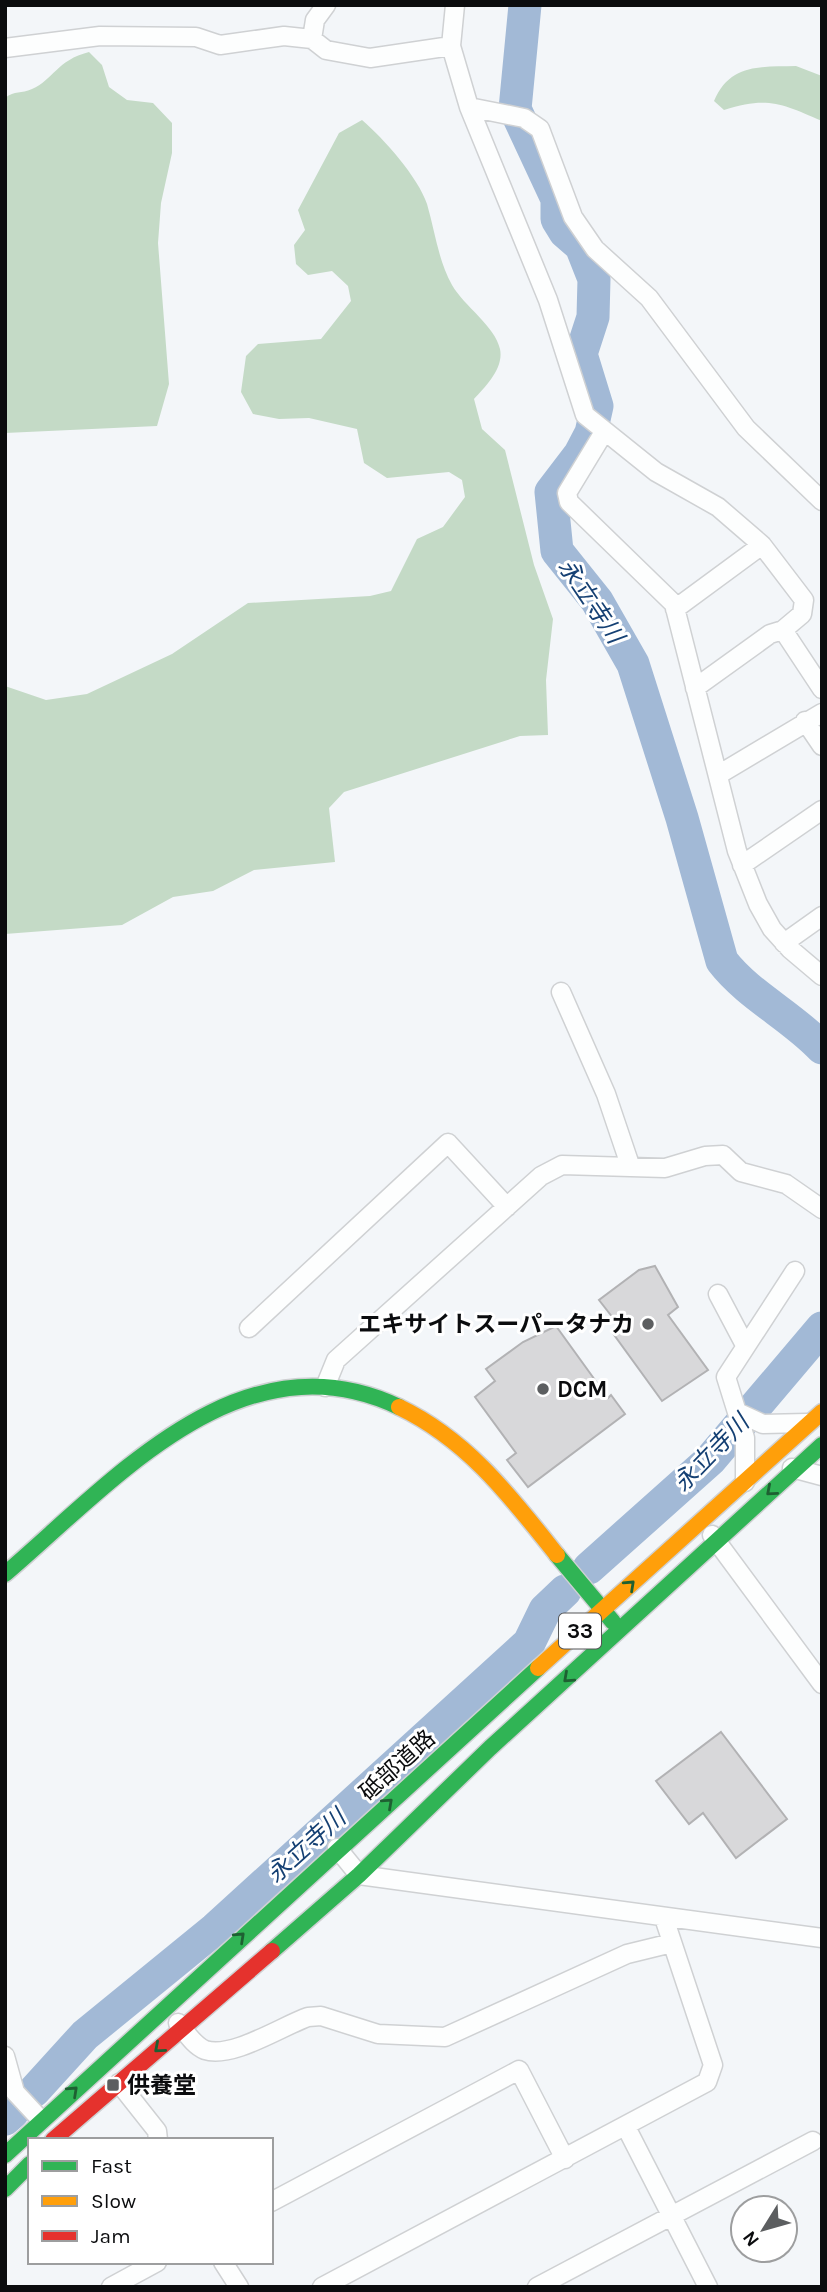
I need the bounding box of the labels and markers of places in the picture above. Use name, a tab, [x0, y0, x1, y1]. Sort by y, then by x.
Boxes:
place label: エキサイトスーパータナカ	[358, 1311, 634, 1338]
marker: エキサイトスーパータナカ	[640, 1316, 656, 1332]
place label: DCM	[557, 1376, 607, 1403]
marker: DCM	[535, 1381, 551, 1397]
place label: 供養堂	[127, 2072, 196, 2099]
marker: 供養堂	[105, 2077, 121, 2093]

